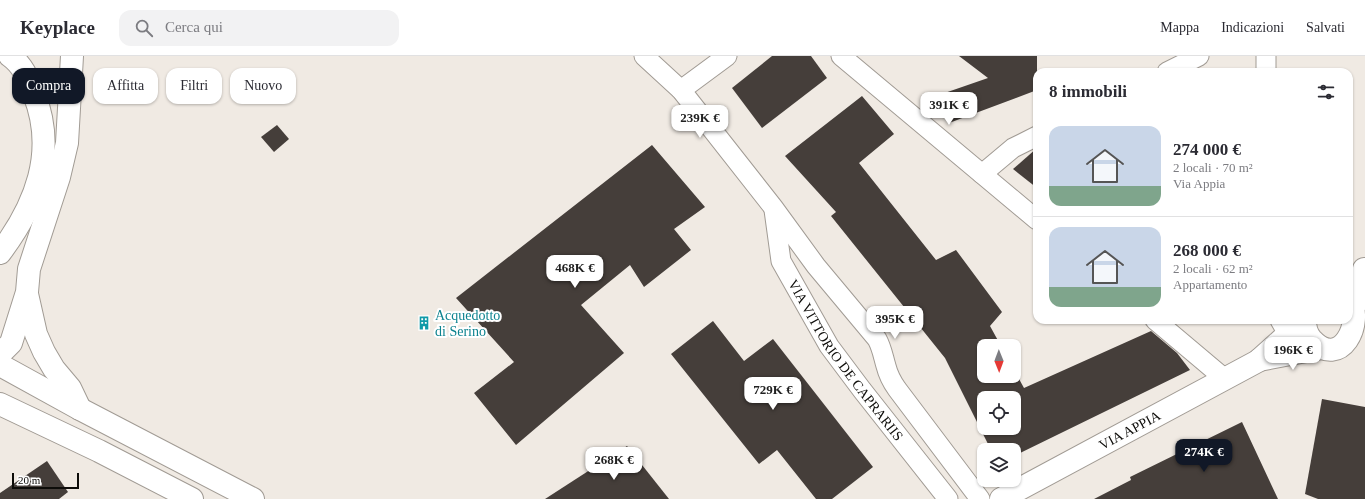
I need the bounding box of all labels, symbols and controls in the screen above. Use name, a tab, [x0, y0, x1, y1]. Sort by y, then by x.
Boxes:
search box	[119, 10, 399, 46]
text: Keyplace	[20, 17, 95, 38]
icon: search	[133, 17, 155, 39]
text: Cerca qui	[165, 19, 223, 35]
text: Mappa	[1160, 20, 1199, 35]
text: Indicazioni	[1221, 20, 1284, 35]
text: Salvati	[1306, 20, 1345, 35]
chip: Compra	[12, 68, 85, 104]
chip: Affitta	[93, 68, 158, 104]
chip: Filtri	[166, 68, 222, 104]
chip: Nuovo	[230, 68, 296, 104]
icon: filters	[1315, 81, 1337, 103]
text: 8 immobili	[1049, 82, 1127, 101]
pin: 391K €	[916, 92, 982, 126]
text: 391K €	[929, 97, 969, 112]
pin: 239K €	[667, 105, 733, 139]
text: 239K €	[680, 110, 720, 125]
text: 274 000 €	[1173, 140, 1241, 159]
icon: home	[1081, 142, 1129, 190]
text: 2 locali · 70 m²	[1173, 160, 1253, 175]
text: Via Appia	[1173, 176, 1225, 191]
text: 268 000 €	[1173, 241, 1241, 260]
icon: home	[1081, 243, 1129, 291]
pin: 468K €	[542, 255, 608, 289]
text: 468K €	[555, 260, 595, 275]
text: 2 locali · 62 m²	[1173, 261, 1253, 276]
street label: VIA VITTORIO DE CAPRARIIS	[785, 277, 906, 444]
text: Appartamento	[1173, 277, 1247, 292]
pin: 395K €	[862, 306, 928, 340]
place label: Acquedotto di Serino	[435, 308, 500, 339]
text: 395K €	[875, 311, 915, 326]
building icon: Acquedotto di Serino	[416, 315, 432, 331]
pin: 196K €	[1260, 337, 1326, 371]
north arrow	[977, 339, 1021, 383]
map controls	[977, 339, 1021, 487]
text: 196K €	[1273, 342, 1313, 357]
pin: 729K €	[740, 377, 806, 411]
text: 729K €	[753, 382, 793, 397]
button: locate	[977, 391, 1021, 435]
street label: VIA APPIA	[1097, 407, 1164, 453]
pin: 274K €	[1171, 439, 1237, 473]
button: layers	[977, 443, 1021, 487]
text: 274K €	[1184, 444, 1224, 459]
pin: 268K €	[581, 447, 647, 481]
text: 268K €	[594, 452, 634, 467]
scale bar	[12, 471, 79, 490]
text: 20 m	[18, 474, 40, 486]

